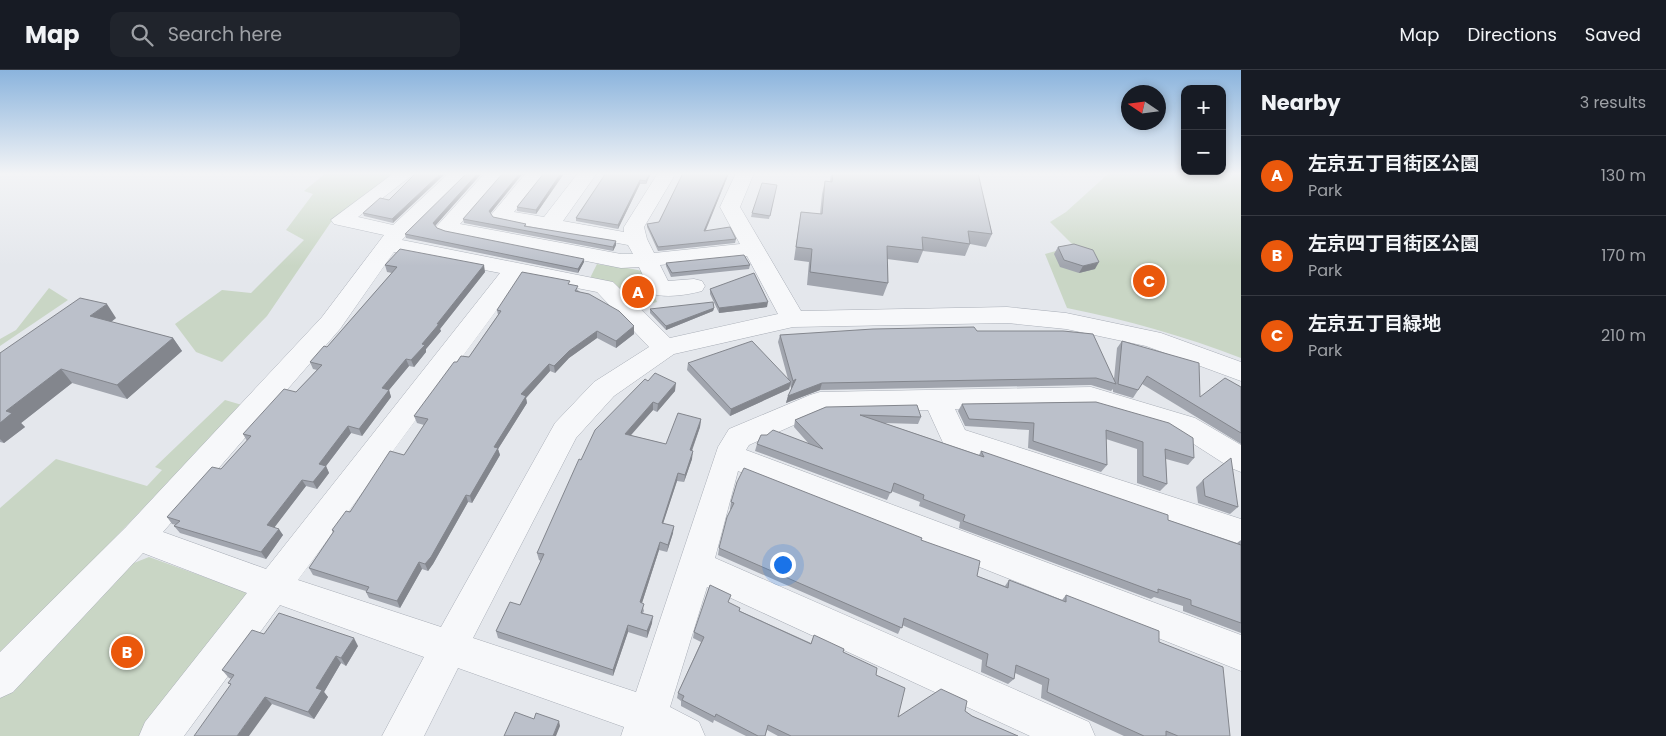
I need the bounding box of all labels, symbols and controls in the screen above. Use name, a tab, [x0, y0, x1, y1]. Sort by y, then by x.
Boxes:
search box	[110, 12, 460, 57]
text: Map	[25, 18, 80, 51]
icon: search	[128, 21, 156, 49]
text: Search here	[168, 21, 282, 48]
text: Map	[1400, 22, 1439, 47]
text: Directions	[1467, 22, 1557, 47]
text: Saved	[1585, 22, 1641, 47]
north arrow	[1121, 85, 1166, 130]
map controls	[1181, 85, 1226, 175]
button: +	[1181, 85, 1226, 130]
text: Nearby	[1261, 88, 1341, 117]
text: 3 results	[1580, 91, 1646, 114]
button: −	[1181, 130, 1226, 175]
text: 左京五丁目街区公園	[1308, 150, 1479, 177]
text: A	[1271, 164, 1283, 187]
text: 130 m	[1601, 164, 1646, 187]
text: Park	[1308, 179, 1342, 202]
text: 左京四丁目街区公園	[1308, 230, 1479, 257]
text: B	[1272, 244, 1282, 267]
text: 170 m	[1601, 244, 1646, 267]
text: Park	[1308, 259, 1342, 282]
pin: C	[1133, 262, 1165, 300]
pin: A	[622, 273, 654, 311]
text: 左京五丁目緑地	[1308, 310, 1441, 337]
text: C	[1271, 324, 1283, 347]
text: 210 m	[1601, 324, 1646, 347]
text: Park	[1308, 339, 1342, 362]
your location	[770, 552, 796, 578]
pin: B	[111, 633, 143, 671]

